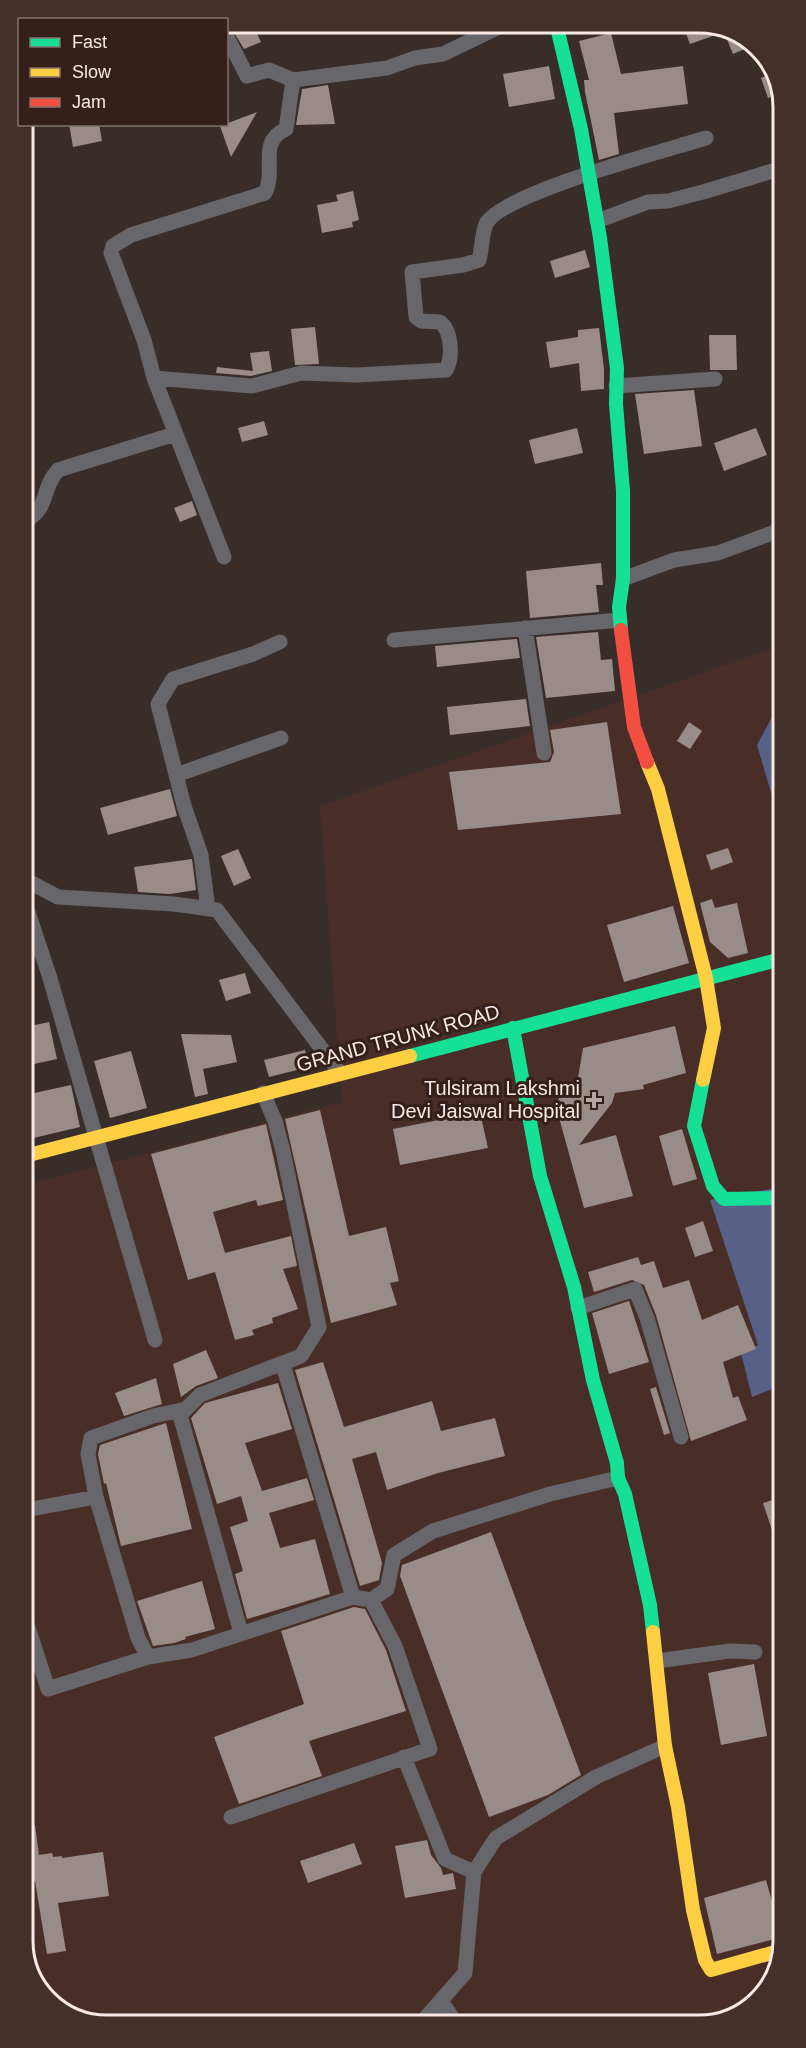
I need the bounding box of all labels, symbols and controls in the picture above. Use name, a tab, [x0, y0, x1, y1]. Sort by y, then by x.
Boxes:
legend	[18, 18, 228, 126]
text: Fast	[72, 32, 107, 52]
text: Slow	[72, 62, 112, 82]
text: Jam	[72, 92, 106, 112]
street label: GRAND TRUNK ROAD	[294, 1000, 502, 1076]
place label: Tulsiram Lakshmi Devi Jaiswal Hospital	[391, 1077, 580, 1122]
marker: Tulsiram Lakshmi Devi Jaiswal Hospital	[585, 1091, 603, 1109]

